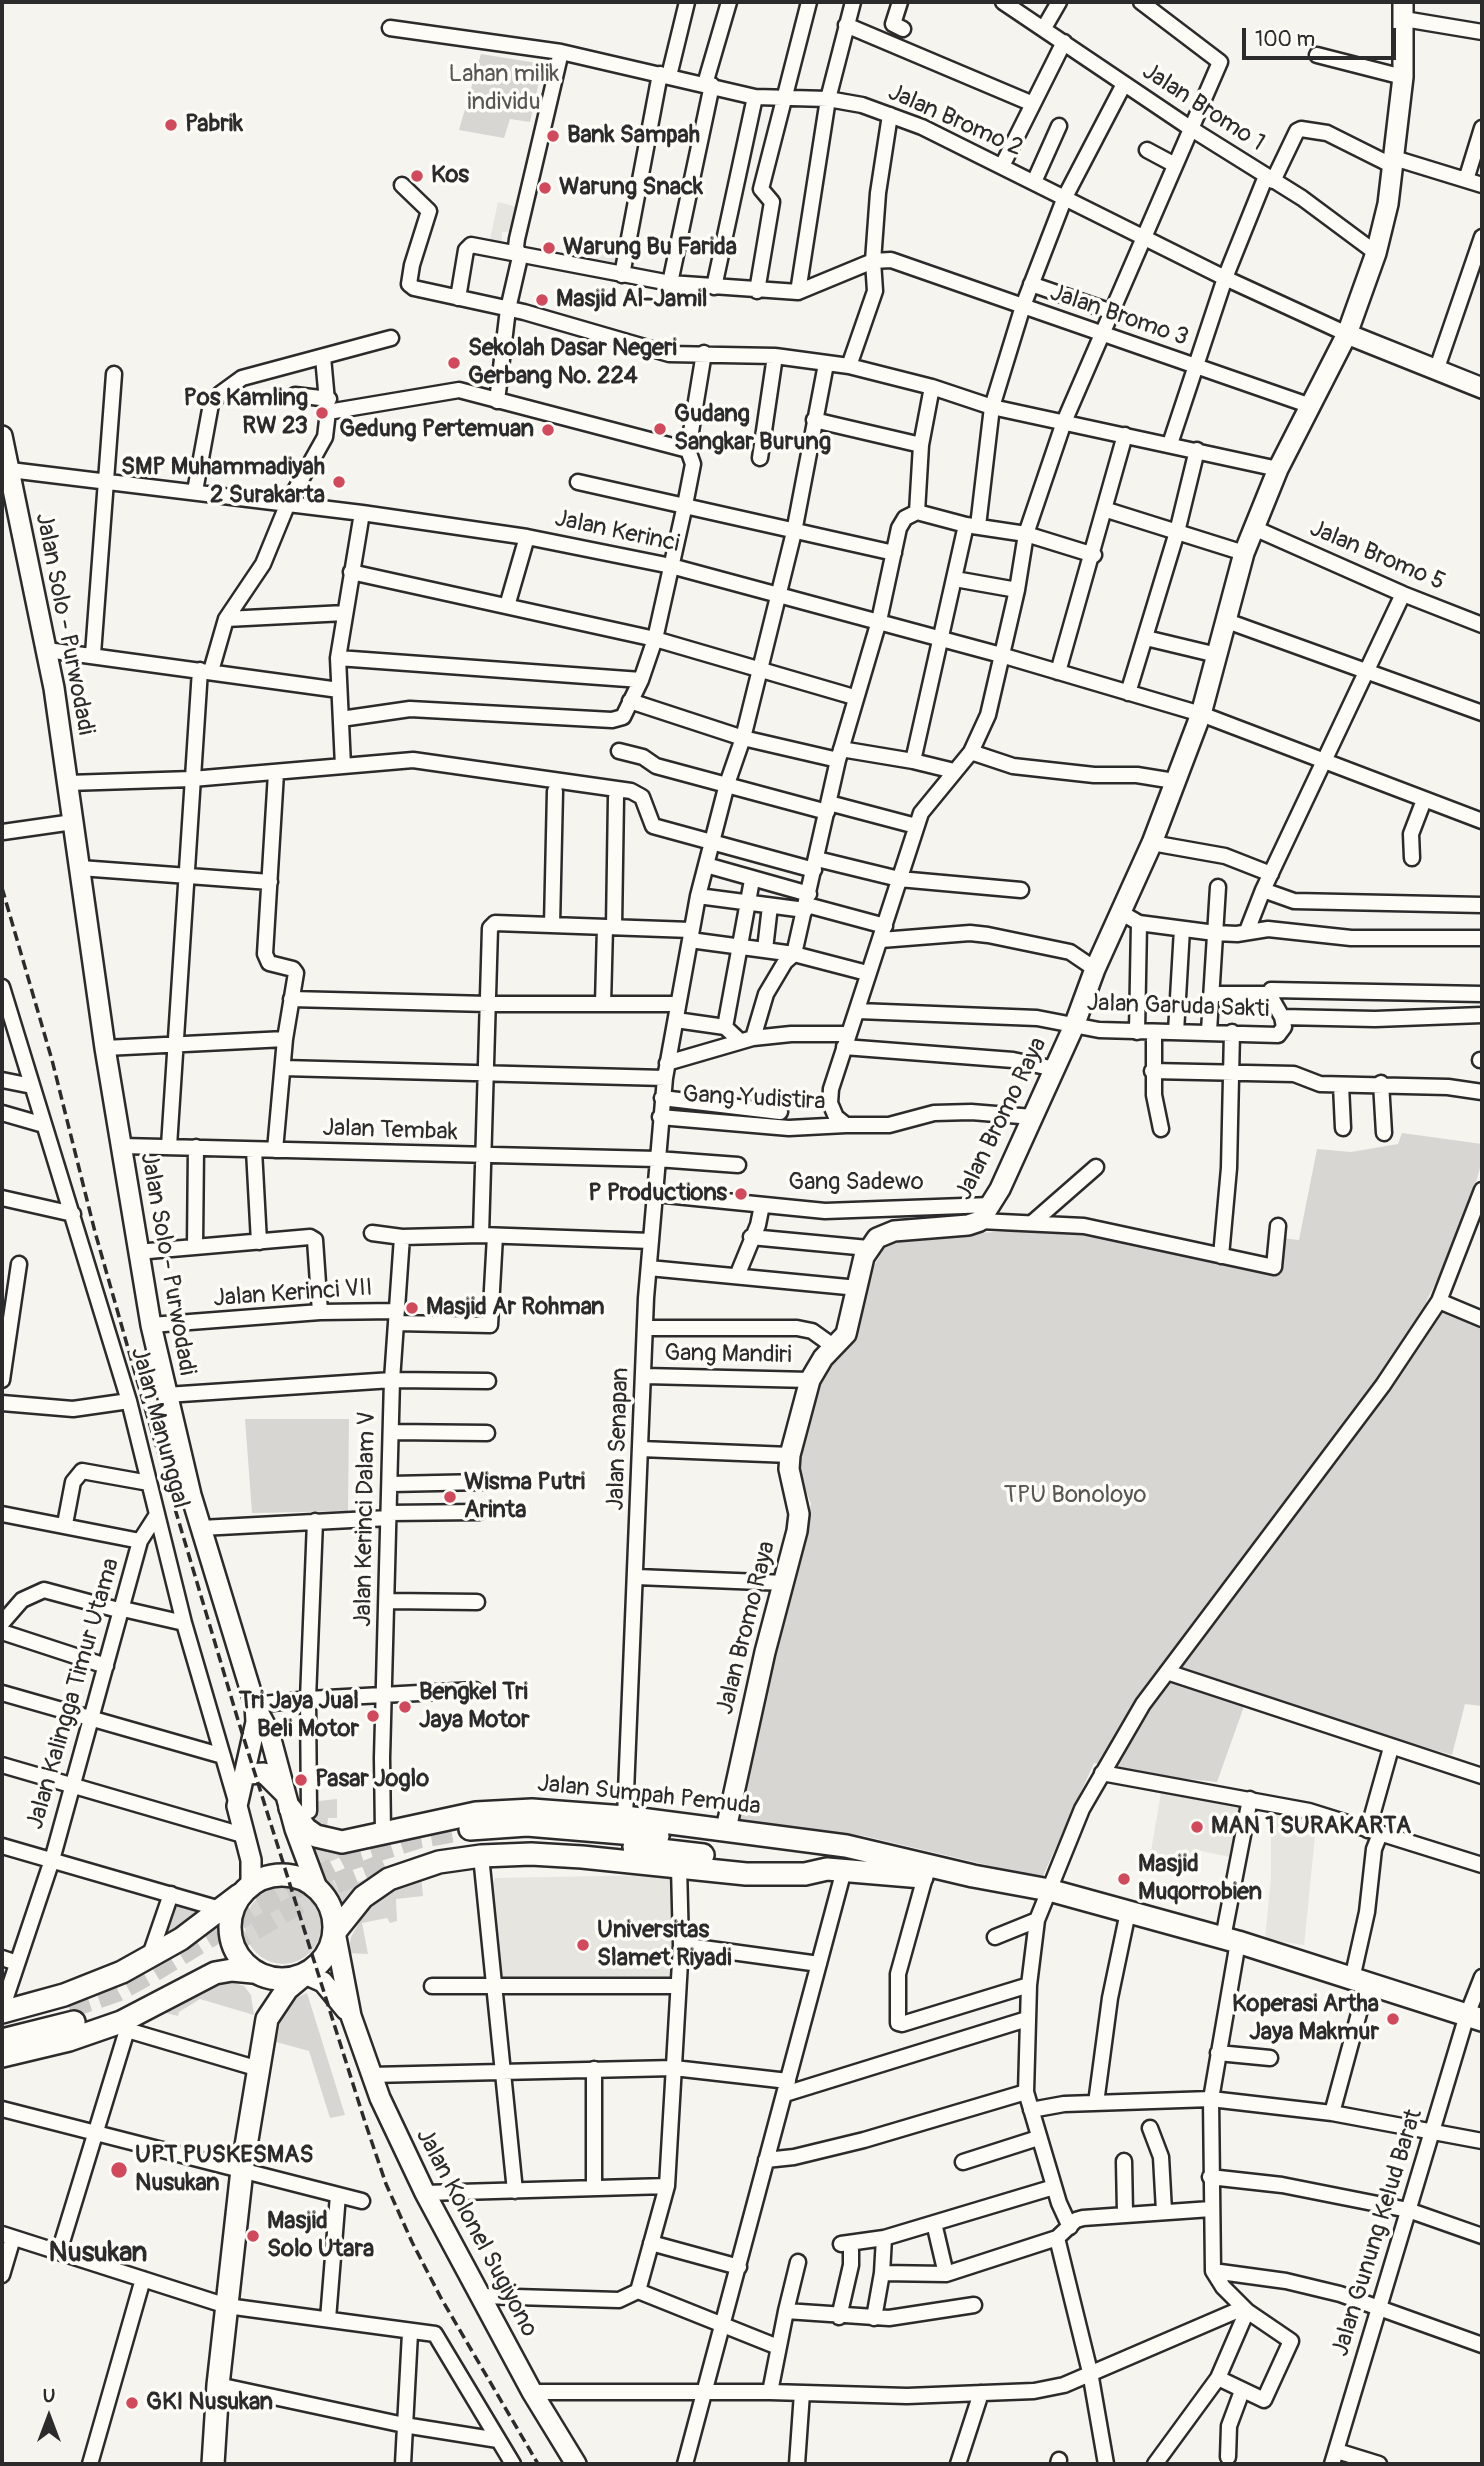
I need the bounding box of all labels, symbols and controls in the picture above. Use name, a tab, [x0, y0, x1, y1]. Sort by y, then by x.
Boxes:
scale bar	[1246, 14, 1400, 58]
text: 100 m	[1255, 26, 1315, 53]
street label: Jalan Bromo 1	[1136, 58, 1270, 158]
park label: Lahan milik individu	[449, 61, 559, 117]
street label: Jalan Bromo 2	[883, 79, 1027, 163]
place label: Pabrik	[185, 111, 243, 139]
marker: Pabrik	[163, 117, 179, 133]
place label: Bank Sampah	[567, 122, 700, 150]
marker: Bank Sampah	[545, 128, 561, 144]
place label: Kos	[431, 162, 469, 190]
marker: Kos	[409, 168, 425, 184]
place label: Warung Snack	[559, 174, 703, 202]
marker: Warung Snack	[537, 180, 553, 196]
place label: Warung Bu Farida	[563, 234, 737, 262]
marker: Warung Bu Farida	[541, 240, 557, 256]
street label: Jalan Bromo 3	[1046, 279, 1192, 353]
place label: Masjid Al-Jamil	[556, 286, 707, 314]
marker: Masjid Al-Jamil	[534, 292, 550, 308]
place label: Sekolah Dasar Negeri Gerbang No. 224	[468, 335, 677, 391]
marker: Sekolah Dasar Negeri Gerbang No. 224	[446, 355, 462, 371]
place label: Pos Kamling RW 23	[184, 385, 308, 441]
place label: Gudang Sangkar Burung	[674, 401, 831, 457]
marker: Pos Kamling RW 23	[314, 405, 330, 421]
place label: Gedung Pertemuan	[339, 416, 534, 444]
marker: Gudang Sangkar Burung	[652, 421, 668, 437]
marker: Gedung Pertemuan	[540, 422, 556, 438]
place label: SMP Muhammadiyah 2 Surakarta	[121, 454, 325, 510]
marker: SMP Muhammadiyah 2 Surakarta	[331, 474, 347, 490]
street label: Jalan Kerinci	[552, 505, 682, 559]
street label: Jalan Solo - Purwodadi	[28, 510, 100, 738]
street label: Jalan Bromo 5	[1305, 515, 1449, 597]
street label: Jalan Garuda Sakti	[1086, 989, 1270, 1025]
street label: Jalan Bromo Raya	[950, 1033, 1054, 1205]
street label: Gang Yudistira	[682, 1081, 826, 1117]
street label: Jalan Tembak	[322, 1114, 458, 1148]
street label: Jalan Solo - Purwodadi	[133, 1150, 201, 1378]
street label: Gang Sadewo	[788, 1169, 924, 1197]
place label: P Productions	[588, 1180, 727, 1208]
marker: P Productions	[733, 1186, 749, 1202]
street label: Jalan Kerinci VII	[212, 1274, 374, 1314]
place label: Masjid Ar Rohman	[426, 1294, 605, 1322]
marker: Masjid Ar Rohman	[404, 1300, 420, 1316]
street label: Gang Mandiri	[664, 1339, 792, 1371]
street label: Jalan Manunggal	[124, 1344, 194, 1512]
street label: Jalan Senapan	[602, 1367, 636, 1511]
street label: Jalan Kerinci Dalam V	[350, 1411, 382, 1627]
place label: Wisma Putri Arinta	[464, 1469, 585, 1525]
park label: TPU Bonoloyo	[1004, 1482, 1146, 1510]
marker: Wisma Putri Arinta	[442, 1489, 458, 1505]
street label: Jalan Bromo Raya	[712, 1538, 782, 1718]
street label: Jalan Kalingga Timur Utama	[22, 1555, 126, 1833]
place label: Bengkel Tri Jaya Motor	[419, 1679, 530, 1735]
place label: Tri Jaya Jual Beli Motor	[239, 1688, 359, 1744]
marker: Bengkel Tri Jaya Motor	[397, 1699, 413, 1715]
marker: Tri Jaya Jual Beli Motor	[365, 1708, 381, 1724]
place label: Pasar Joglo	[315, 1766, 429, 1794]
street label: Jalan Sumpah Pemuda	[536, 1770, 762, 1822]
marker: Pasar Joglo	[293, 1772, 309, 1788]
place label: MAN 1 SURAKARTA	[1211, 1813, 1411, 1841]
marker: MAN 1 SURAKARTA	[1189, 1819, 1205, 1835]
place label: Masjid Muqorrobien	[1138, 1851, 1262, 1907]
marker: Masjid Muqorrobien	[1116, 1871, 1132, 1887]
place label: Universitas Slamet Riyadi	[597, 1917, 731, 1973]
marker: Universitas Slamet Riyadi	[575, 1937, 591, 1953]
place label: Koperasi Artha Jaya Makmur	[1232, 1991, 1379, 2047]
marker: Koperasi Artha Jaya Makmur	[1385, 2011, 1401, 2027]
street label: Jalan Gunung Kelud Barat	[1327, 2106, 1429, 2360]
street label: Jalan Kolonel Sugiyono	[409, 2124, 543, 2342]
place label: UPT PUSKESMAS Nusukan	[135, 2142, 314, 2198]
marker: UPT PUSKESMAS Nusukan	[109, 2160, 129, 2180]
place label: Masjid Solo Utara	[267, 2208, 374, 2264]
marker: Masjid Solo Utara	[245, 2228, 261, 2244]
district label: Nusukan	[49, 2237, 147, 2271]
north arrow	[14, 2382, 84, 2452]
text: U	[43, 2384, 55, 2408]
place label: GKI Nusukan	[146, 2389, 273, 2417]
marker: GKI Nusukan	[124, 2395, 140, 2411]

